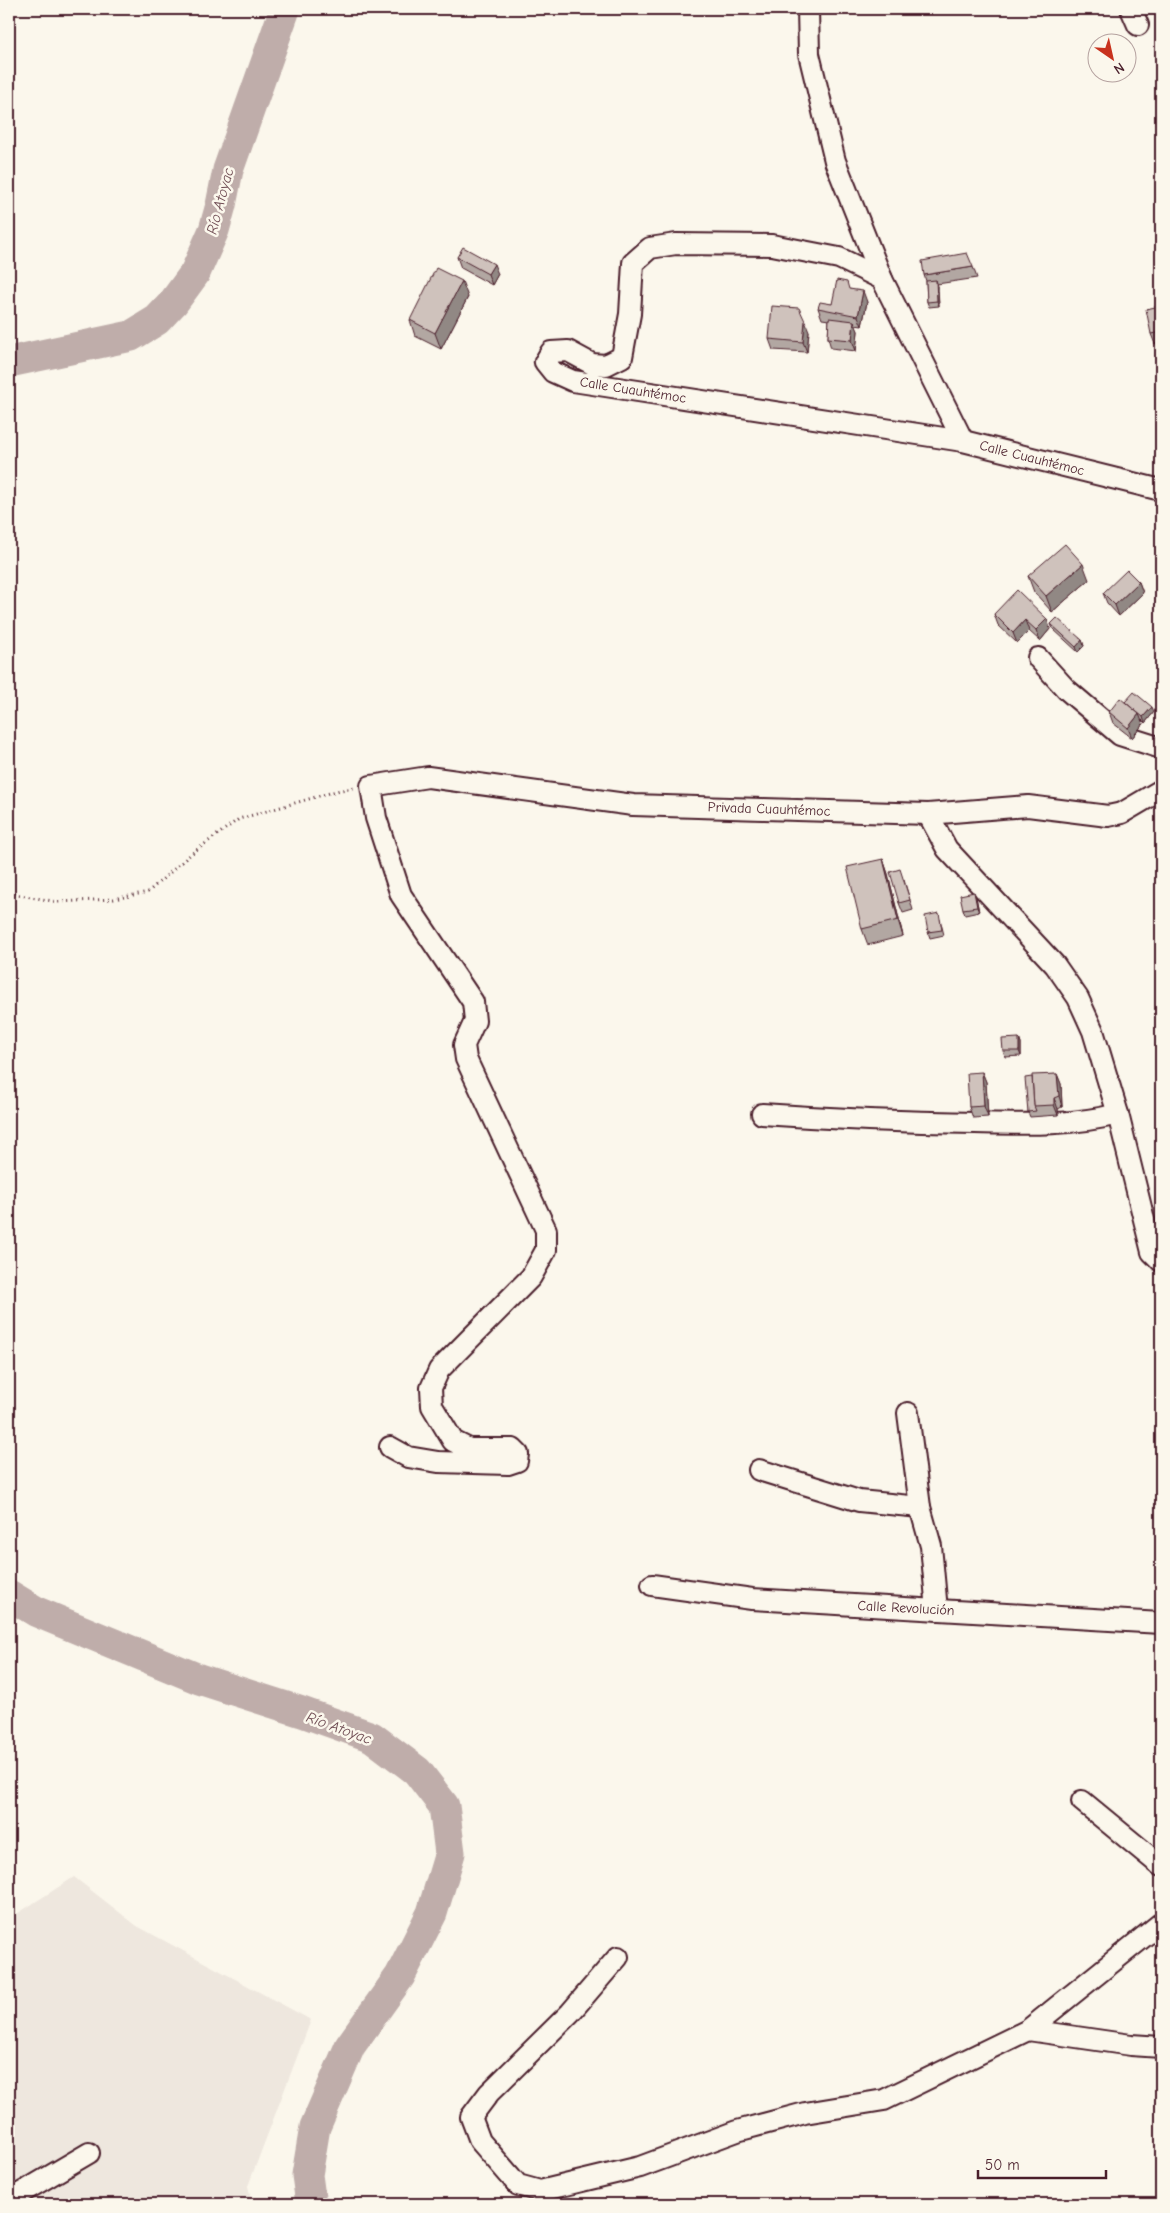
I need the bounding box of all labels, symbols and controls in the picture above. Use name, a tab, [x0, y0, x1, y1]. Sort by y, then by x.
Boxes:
north arrow	[1088, 32, 1138, 82]
text: N	[1110, 59, 1128, 78]
water label: Río Atoyac	[202, 166, 238, 236]
street label: Calle Cuauhtémoc	[579, 373, 688, 407]
street label: Calle Cuauhtémoc	[978, 437, 1087, 479]
street label: Privada Cuauhtémoc	[707, 798, 831, 820]
street label: Calle Revolución	[857, 1597, 955, 1619]
water label: Río Atoyac	[304, 1708, 374, 1748]
scale bar	[978, 2148, 1105, 2180]
text: 50 m	[985, 2156, 1020, 2174]

